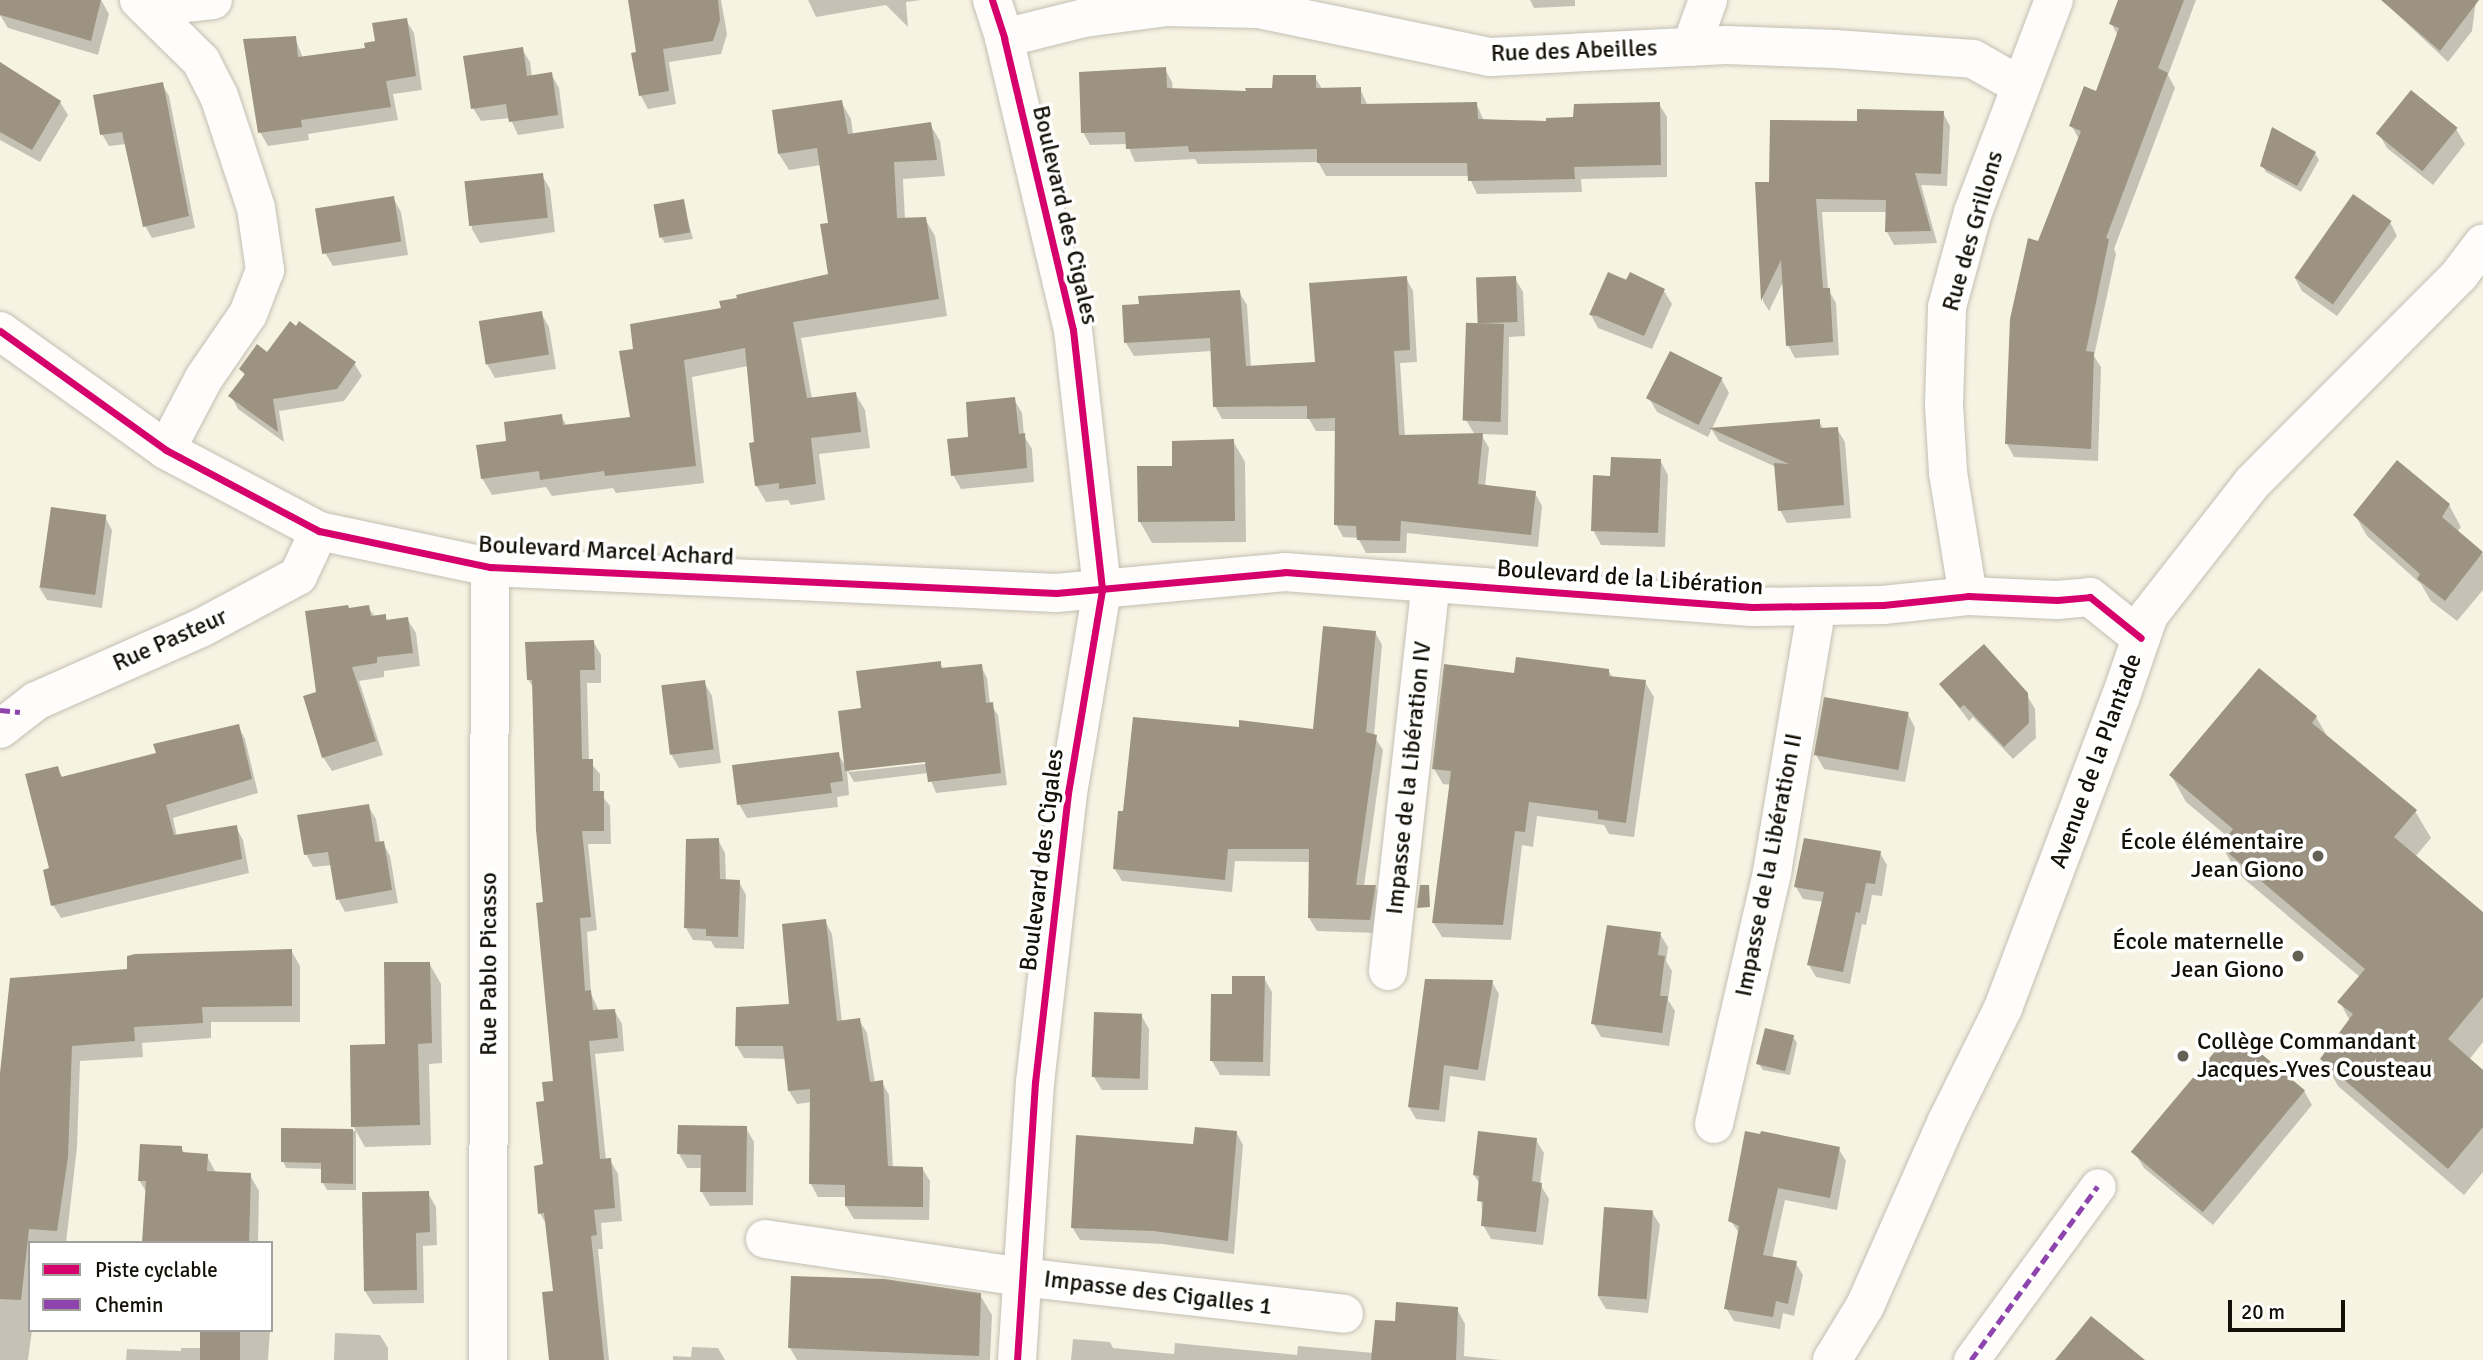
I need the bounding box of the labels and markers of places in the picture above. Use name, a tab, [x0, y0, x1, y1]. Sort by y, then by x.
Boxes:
place label: École élémentaire Jean Giono	[2120, 828, 2304, 884]
marker: École élémentaire Jean Giono	[2310, 848, 2326, 864]
place label: École maternelle Jean Giono	[2112, 928, 2284, 984]
marker: École maternelle Jean Giono	[2290, 948, 2306, 964]
place label: Collège Commandant Jacques-Yves Cousteau	[2197, 1028, 2432, 1084]
marker: Collège Commandant Jacques-Yves Cousteau	[2175, 1048, 2191, 1064]

